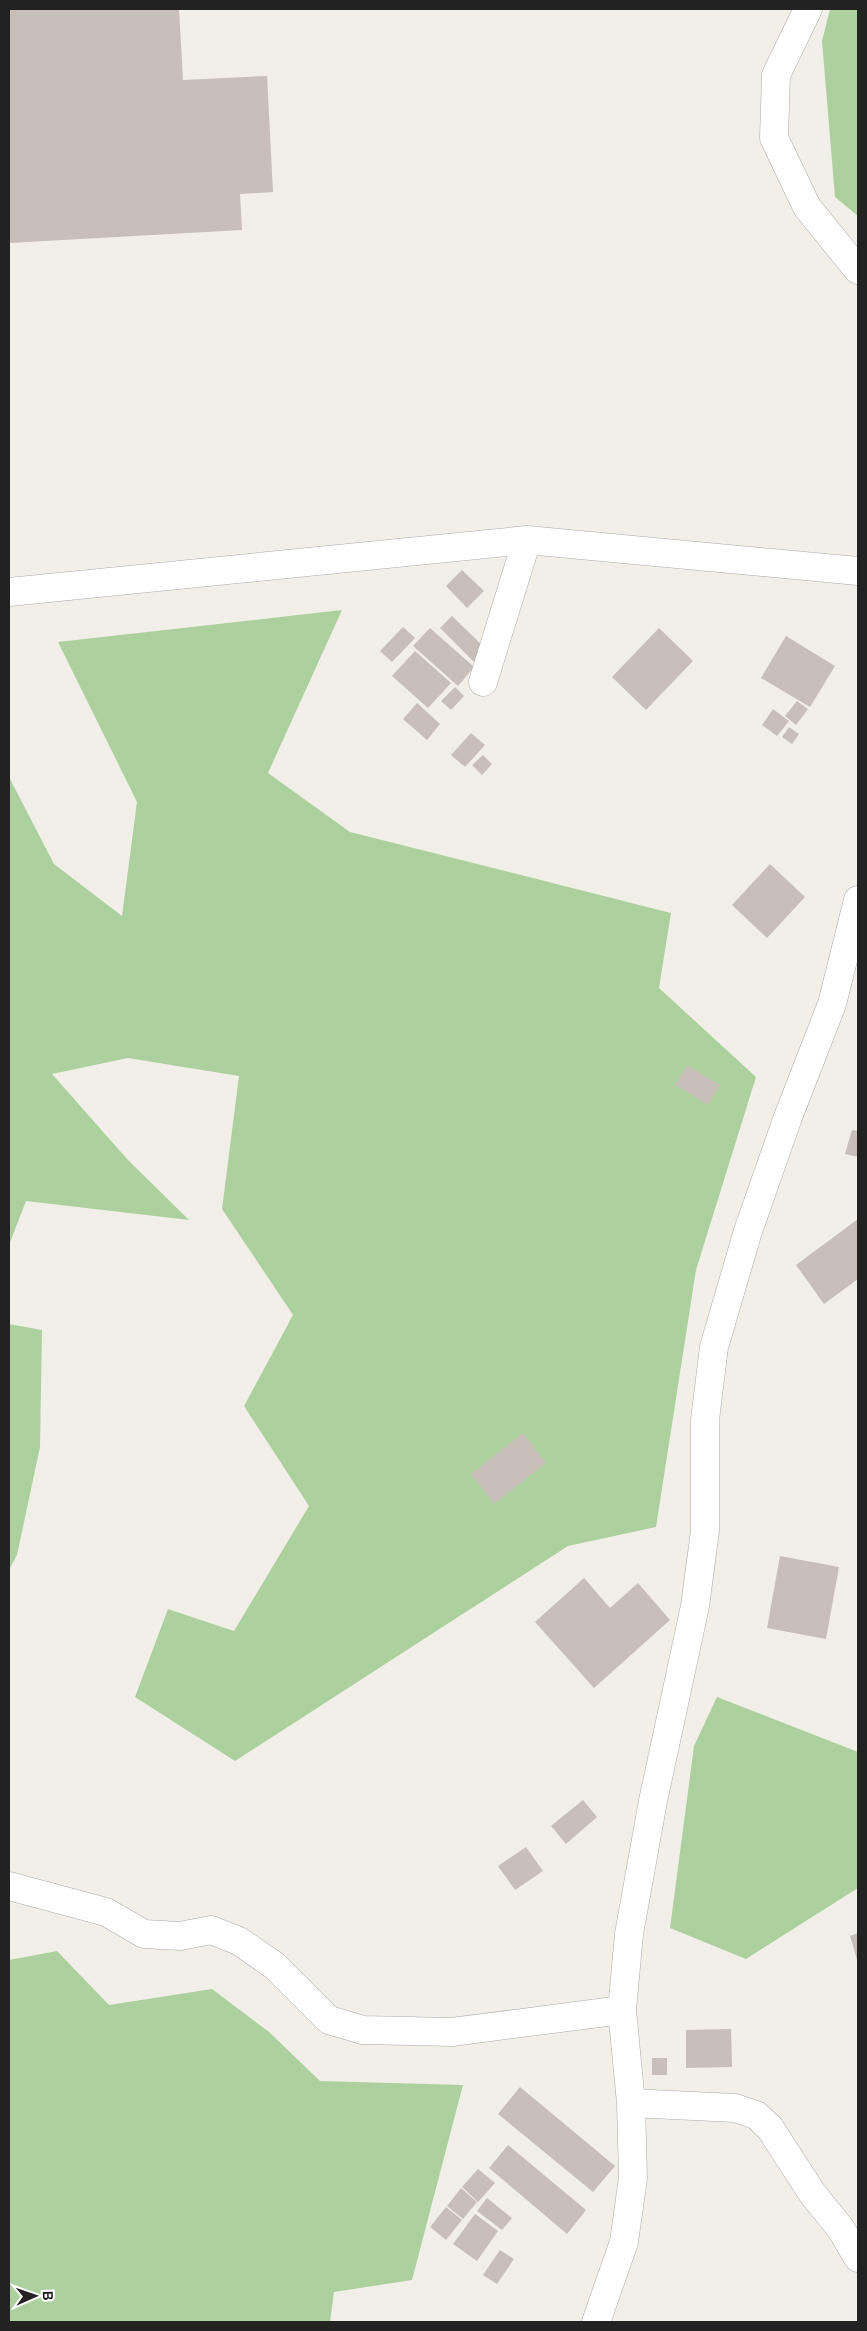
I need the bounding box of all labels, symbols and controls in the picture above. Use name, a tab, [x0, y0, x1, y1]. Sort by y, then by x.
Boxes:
north arrow	[10, 2271, 60, 2321]
text: B	[40, 2291, 56, 2301]

